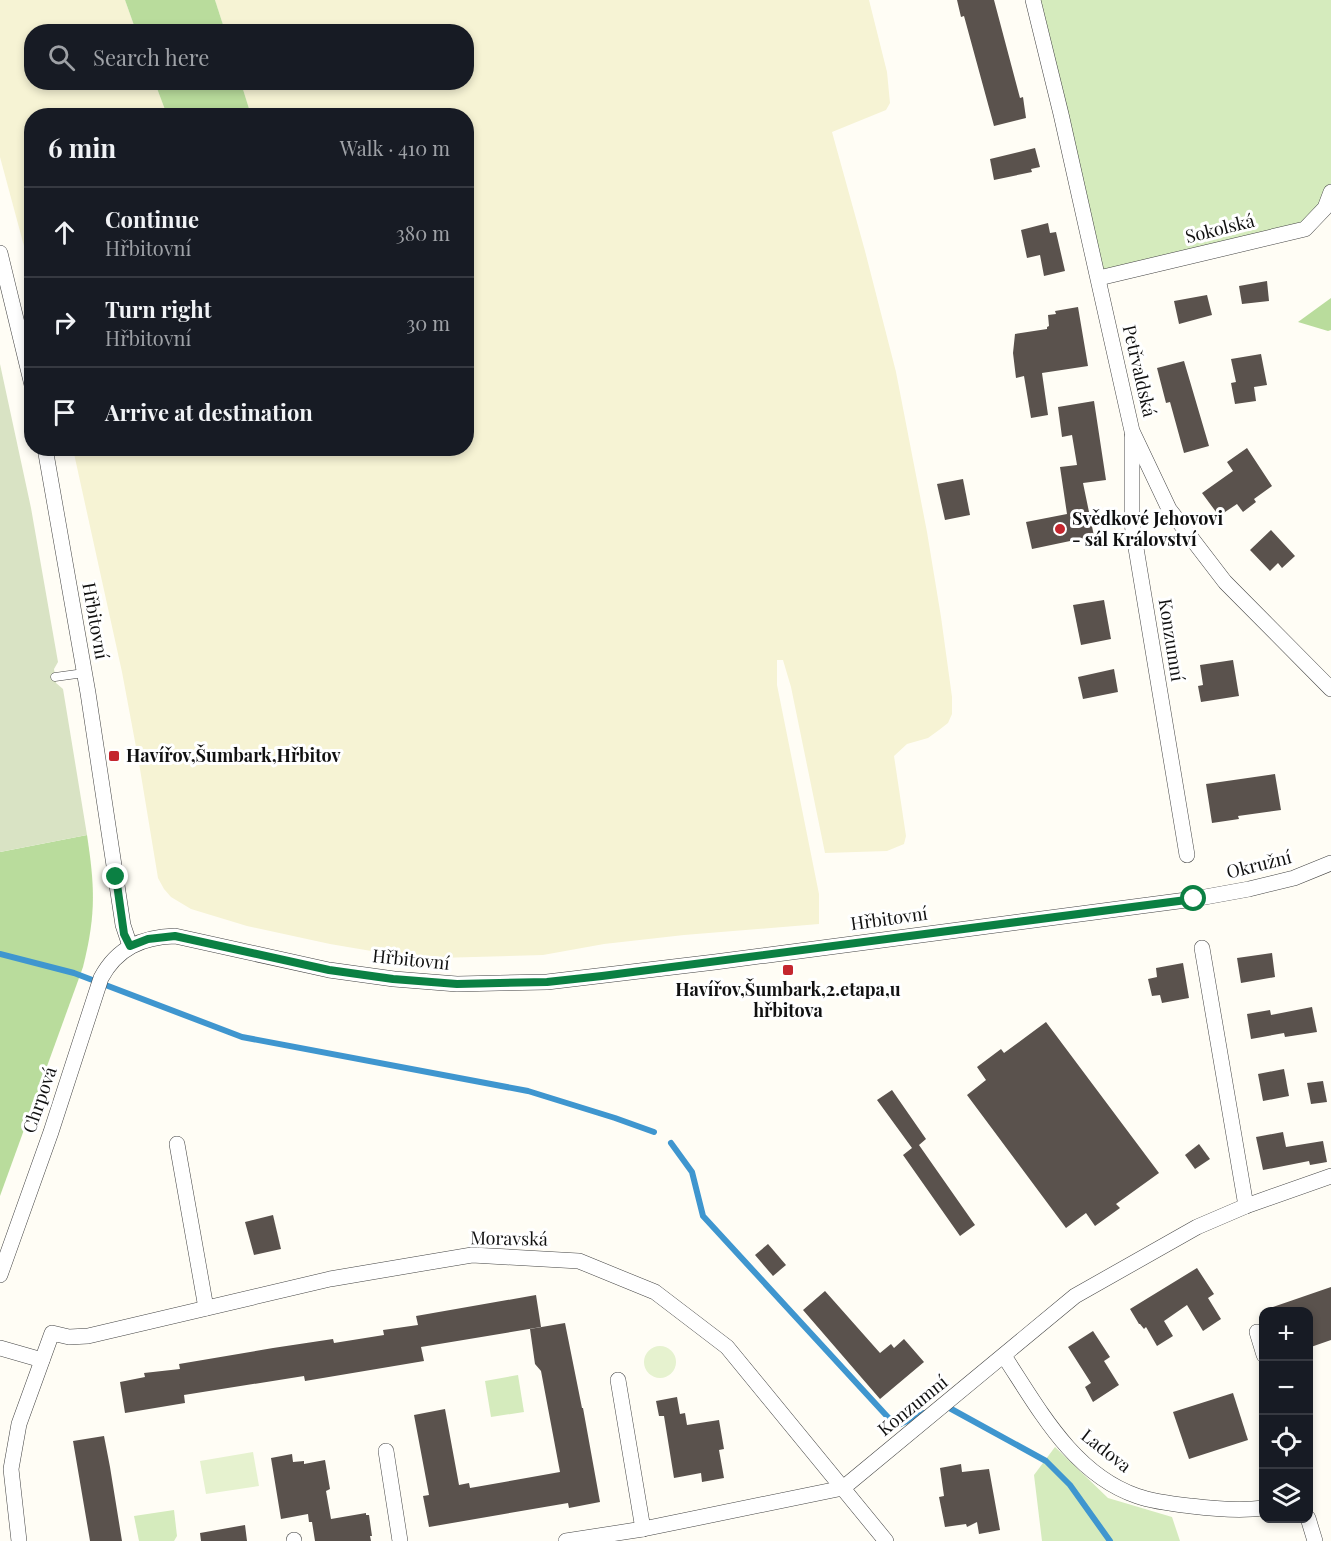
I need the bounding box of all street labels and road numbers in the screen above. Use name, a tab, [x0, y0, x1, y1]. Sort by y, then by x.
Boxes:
street label: Sokolská	[1183, 208, 1257, 248]
street label: Petřvaldská	[1118, 322, 1162, 419]
street label: Hřbitovní	[77, 581, 115, 661]
street label: Konzumní	[1154, 597, 1190, 683]
street label: Okružní	[1224, 844, 1294, 884]
street label: Hřbitovní	[849, 901, 929, 935]
street label: Hřbitovní	[371, 943, 451, 975]
street label: Chrpová	[17, 1063, 62, 1136]
street label: Moravská	[470, 1225, 548, 1251]
street label: Konzumní	[872, 1370, 952, 1441]
street label: Ladova	[1077, 1423, 1137, 1477]

